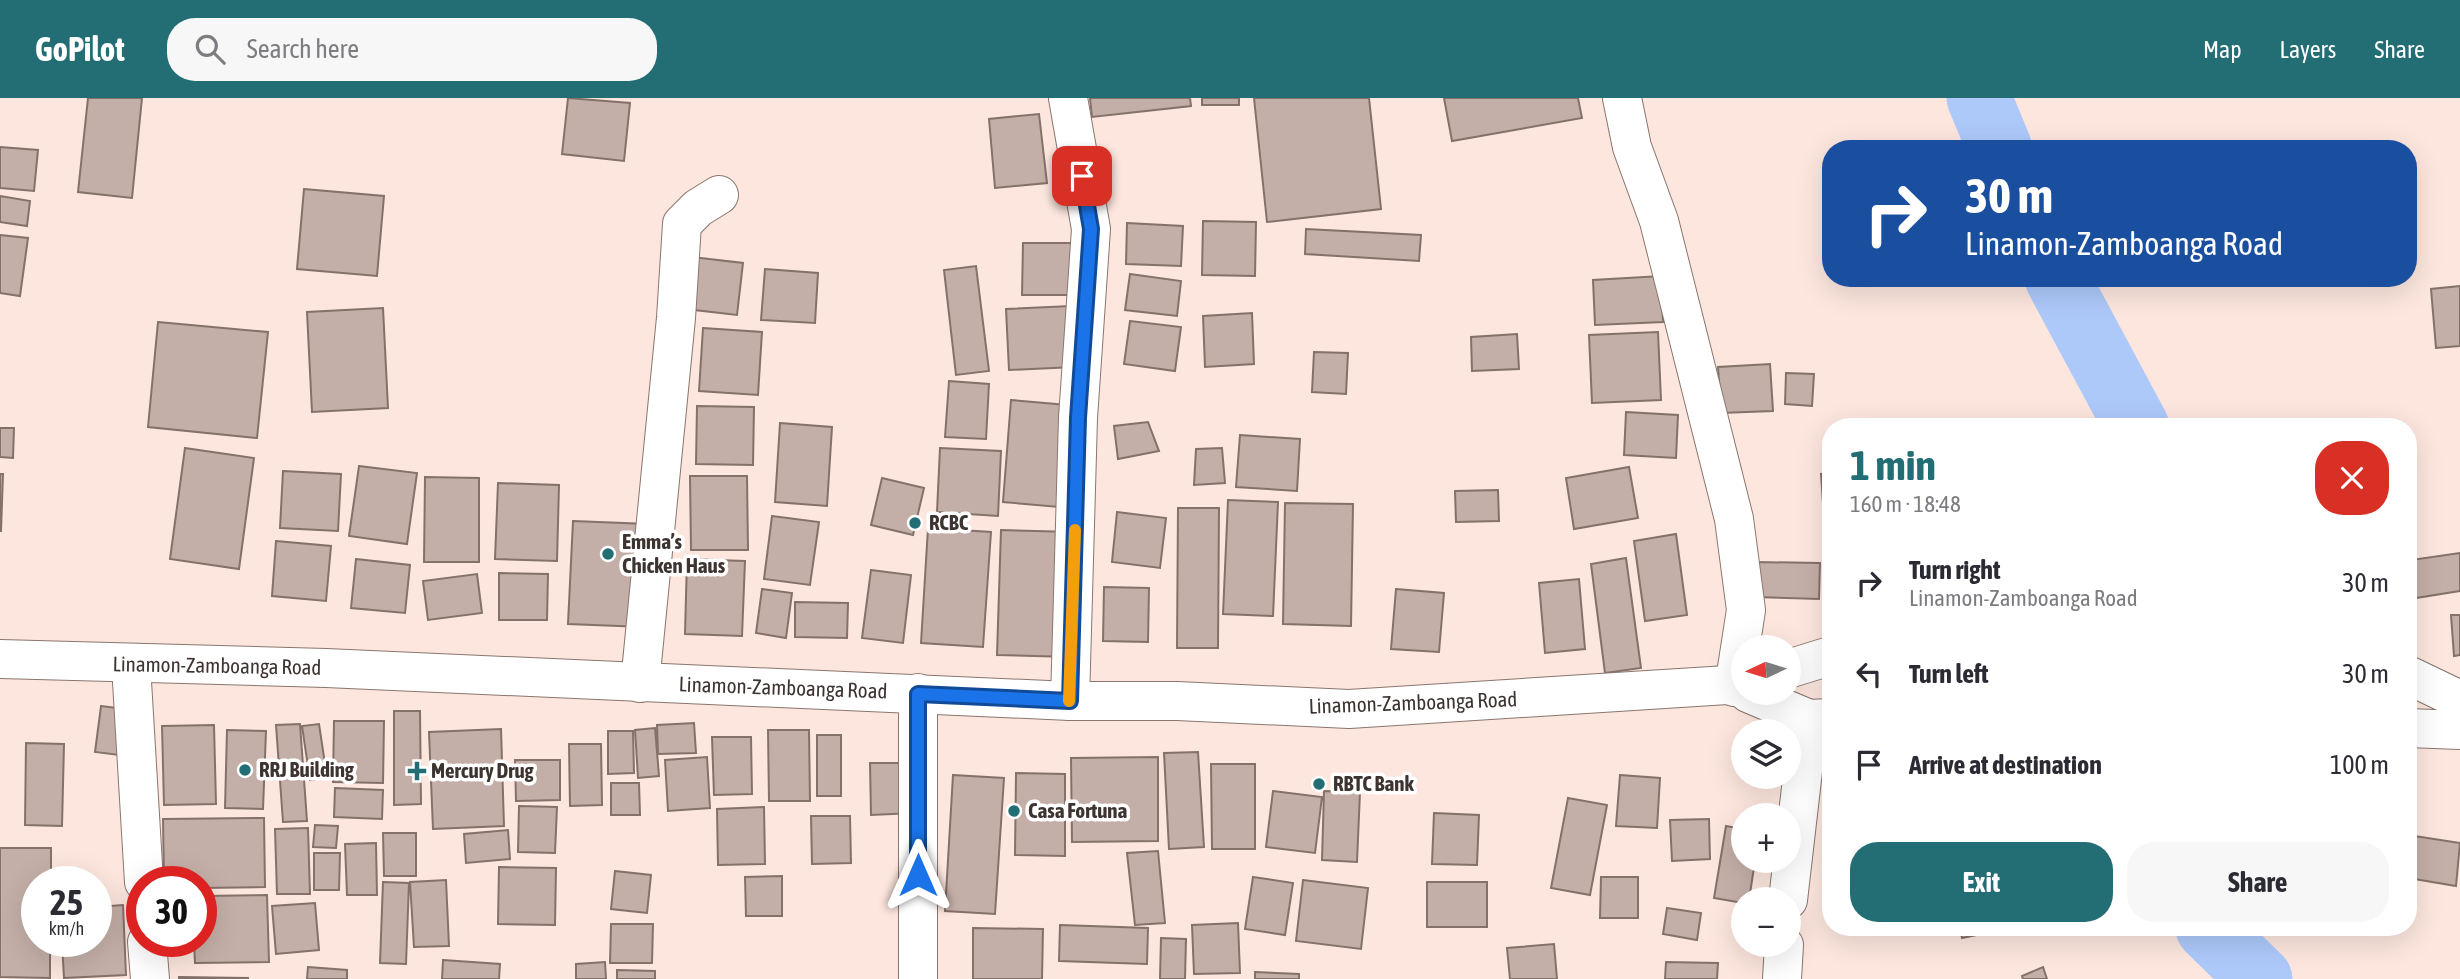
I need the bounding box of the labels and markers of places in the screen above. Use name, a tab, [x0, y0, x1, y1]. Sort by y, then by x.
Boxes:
pin	[1052, 146, 1112, 206]
place label: RCBC	[929, 510, 969, 534]
marker: RCBC	[907, 515, 923, 531]
place label: Emma’s Chicken Haus	[622, 529, 726, 577]
marker: Emma’s Chicken Haus	[600, 546, 616, 562]
place label: RRJ Building	[259, 757, 355, 781]
place label: Mercury Drug	[431, 758, 535, 782]
marker: RRJ Building	[237, 762, 253, 778]
marker: Mercury Drug	[409, 763, 425, 779]
place label: RBTC Bank	[1333, 771, 1414, 795]
marker: RBTC Bank	[1311, 776, 1327, 792]
place label: Casa Fortuna	[1028, 798, 1128, 822]
marker: Casa Fortuna	[1006, 803, 1022, 819]

